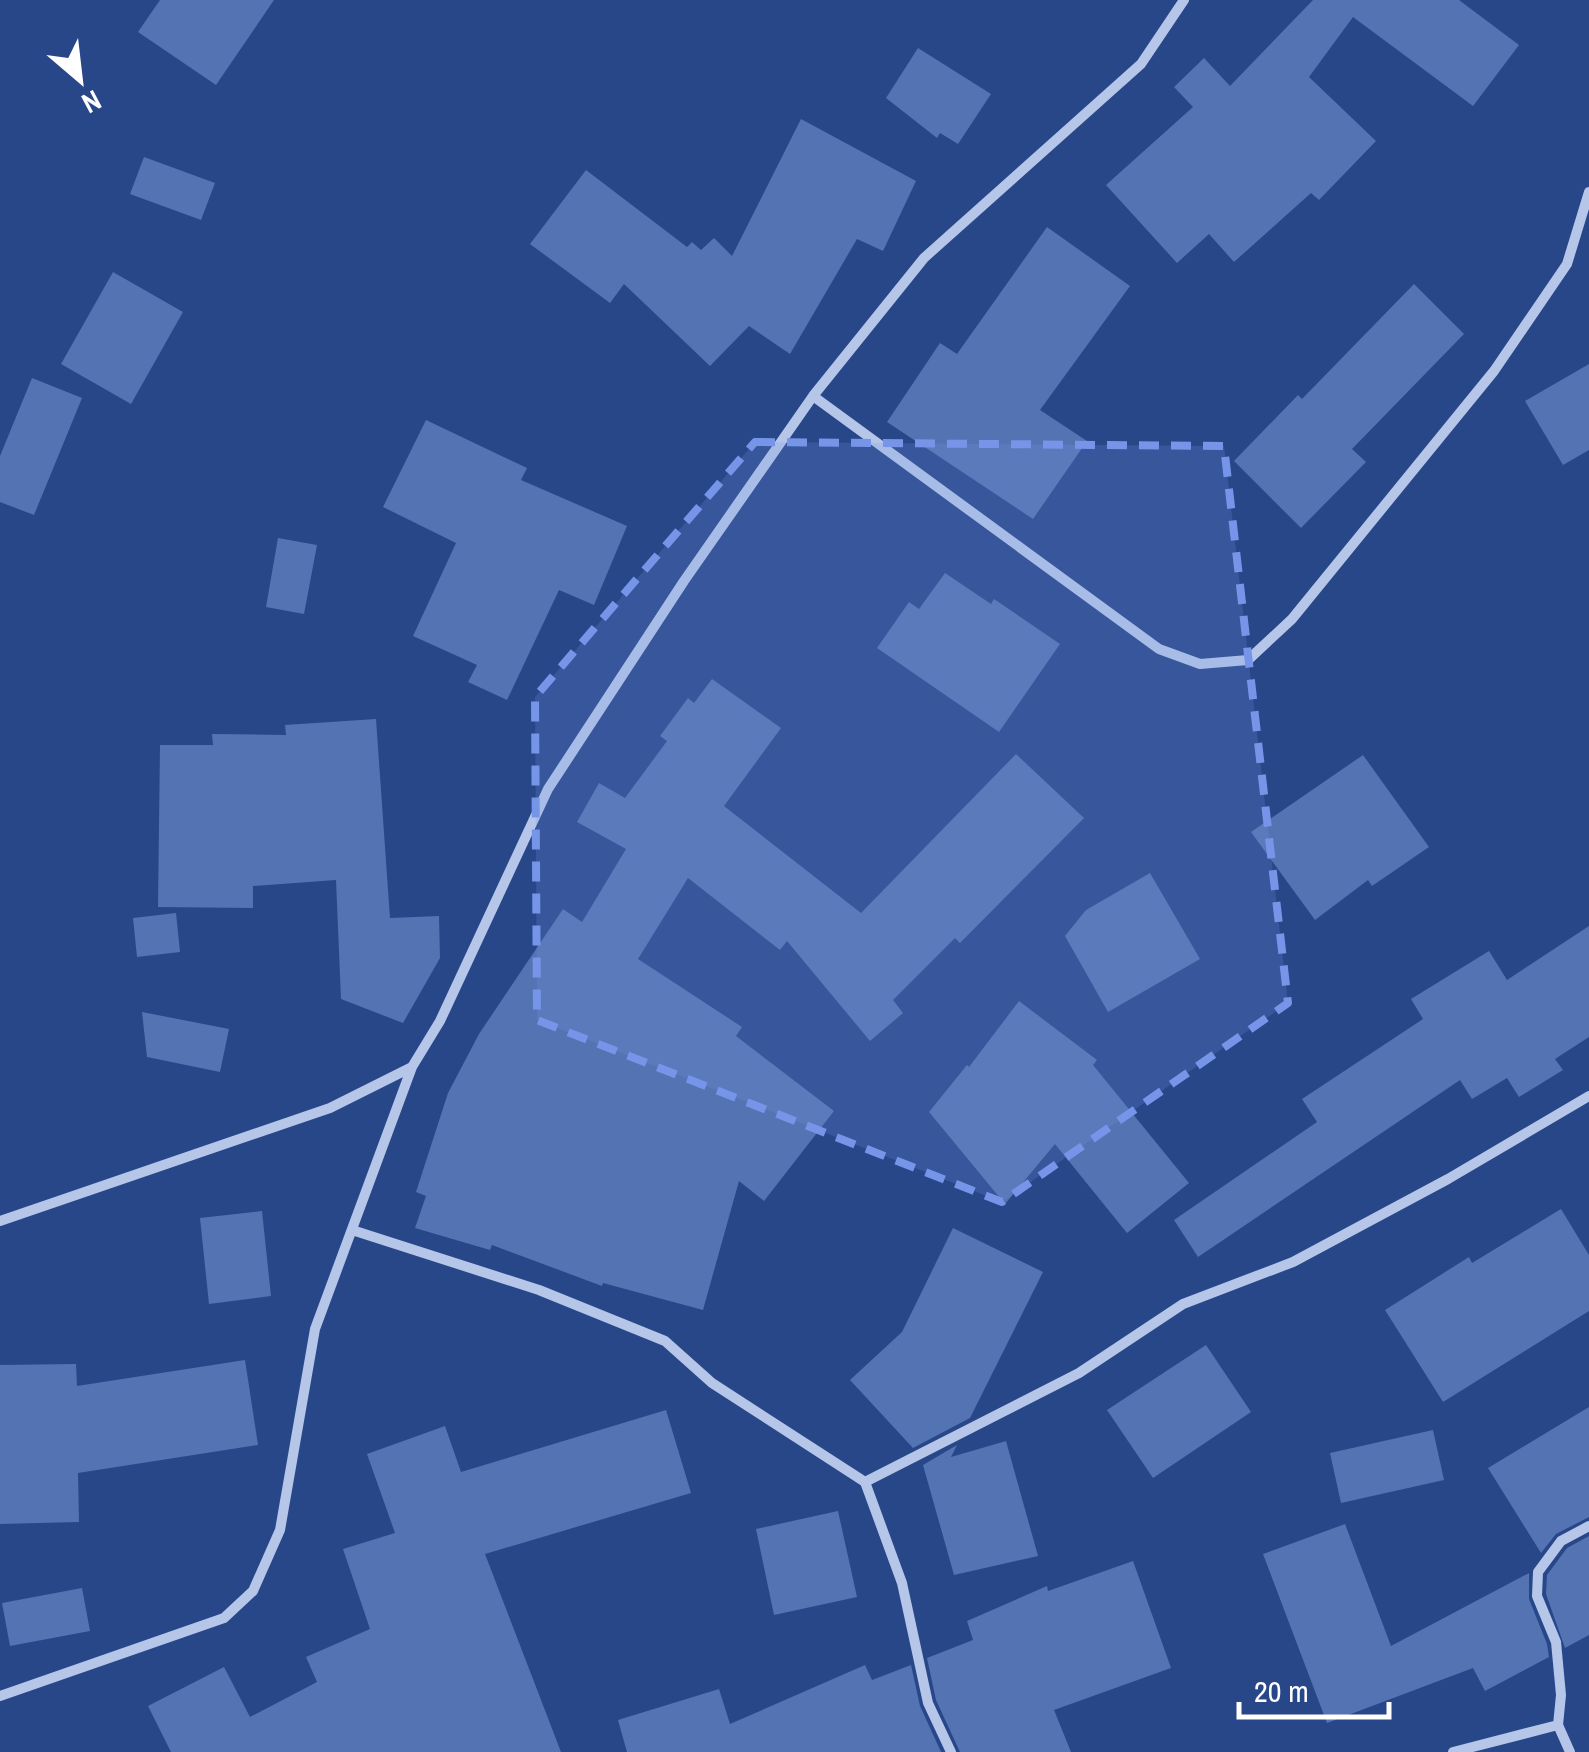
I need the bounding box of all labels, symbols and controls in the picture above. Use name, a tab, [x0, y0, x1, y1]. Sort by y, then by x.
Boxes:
north arrow	[30, 30, 130, 130]
text: N	[75, 81, 108, 123]
scale bar	[1239, 1657, 1389, 1719]
text: 20 m	[1254, 1671, 1309, 1711]

